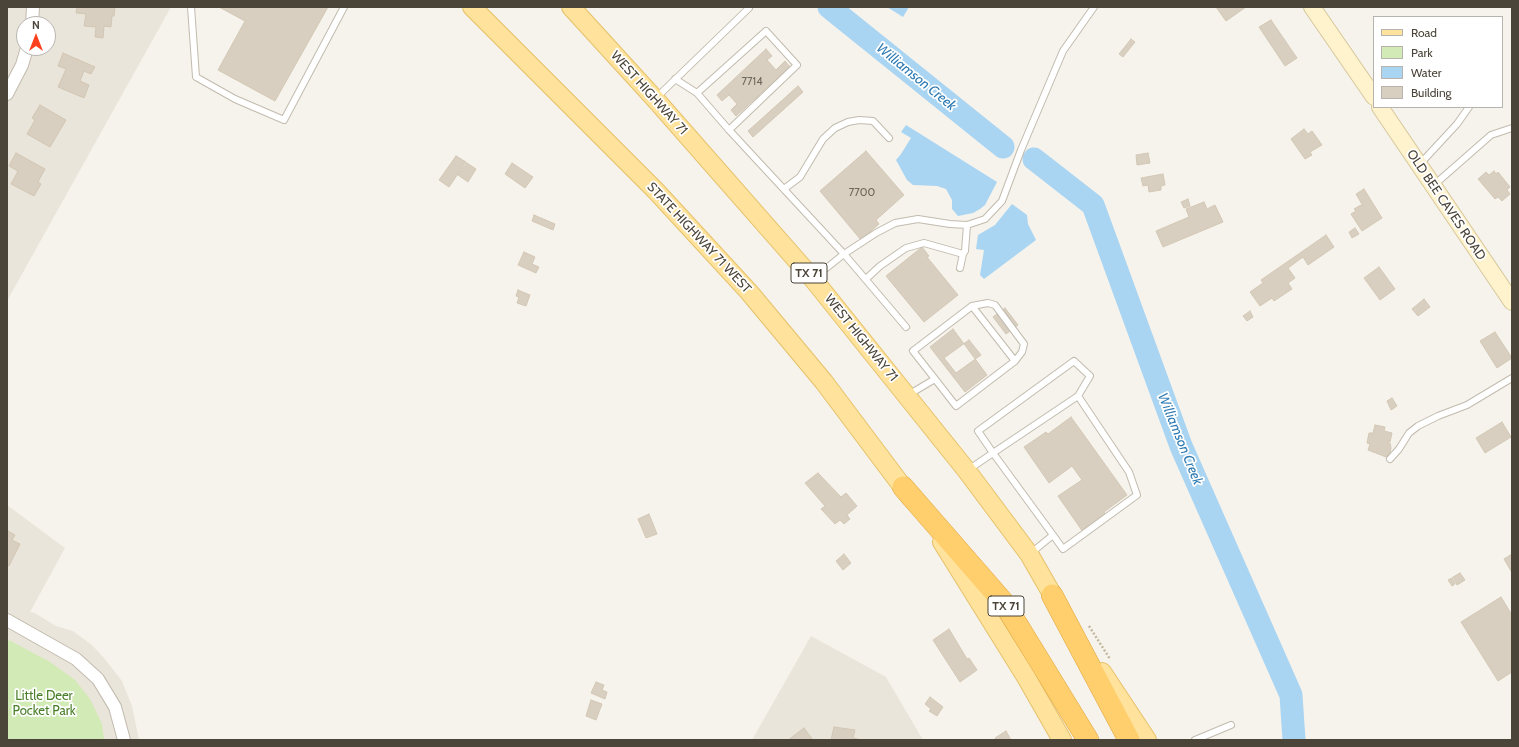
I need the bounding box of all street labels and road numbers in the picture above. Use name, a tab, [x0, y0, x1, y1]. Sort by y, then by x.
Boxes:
street label: WEST HIGHWAY 71	[607, 48, 691, 138]
street label: OLD BEE CAVES ROAD	[1403, 147, 1489, 263]
street label: STATE HIGHWAY 71 WEST	[644, 179, 754, 297]
road number: TX 71	[791, 263, 827, 283]
street label: WEST HIGHWAY 71	[821, 291, 901, 385]
road number: TX 71	[988, 596, 1024, 616]

